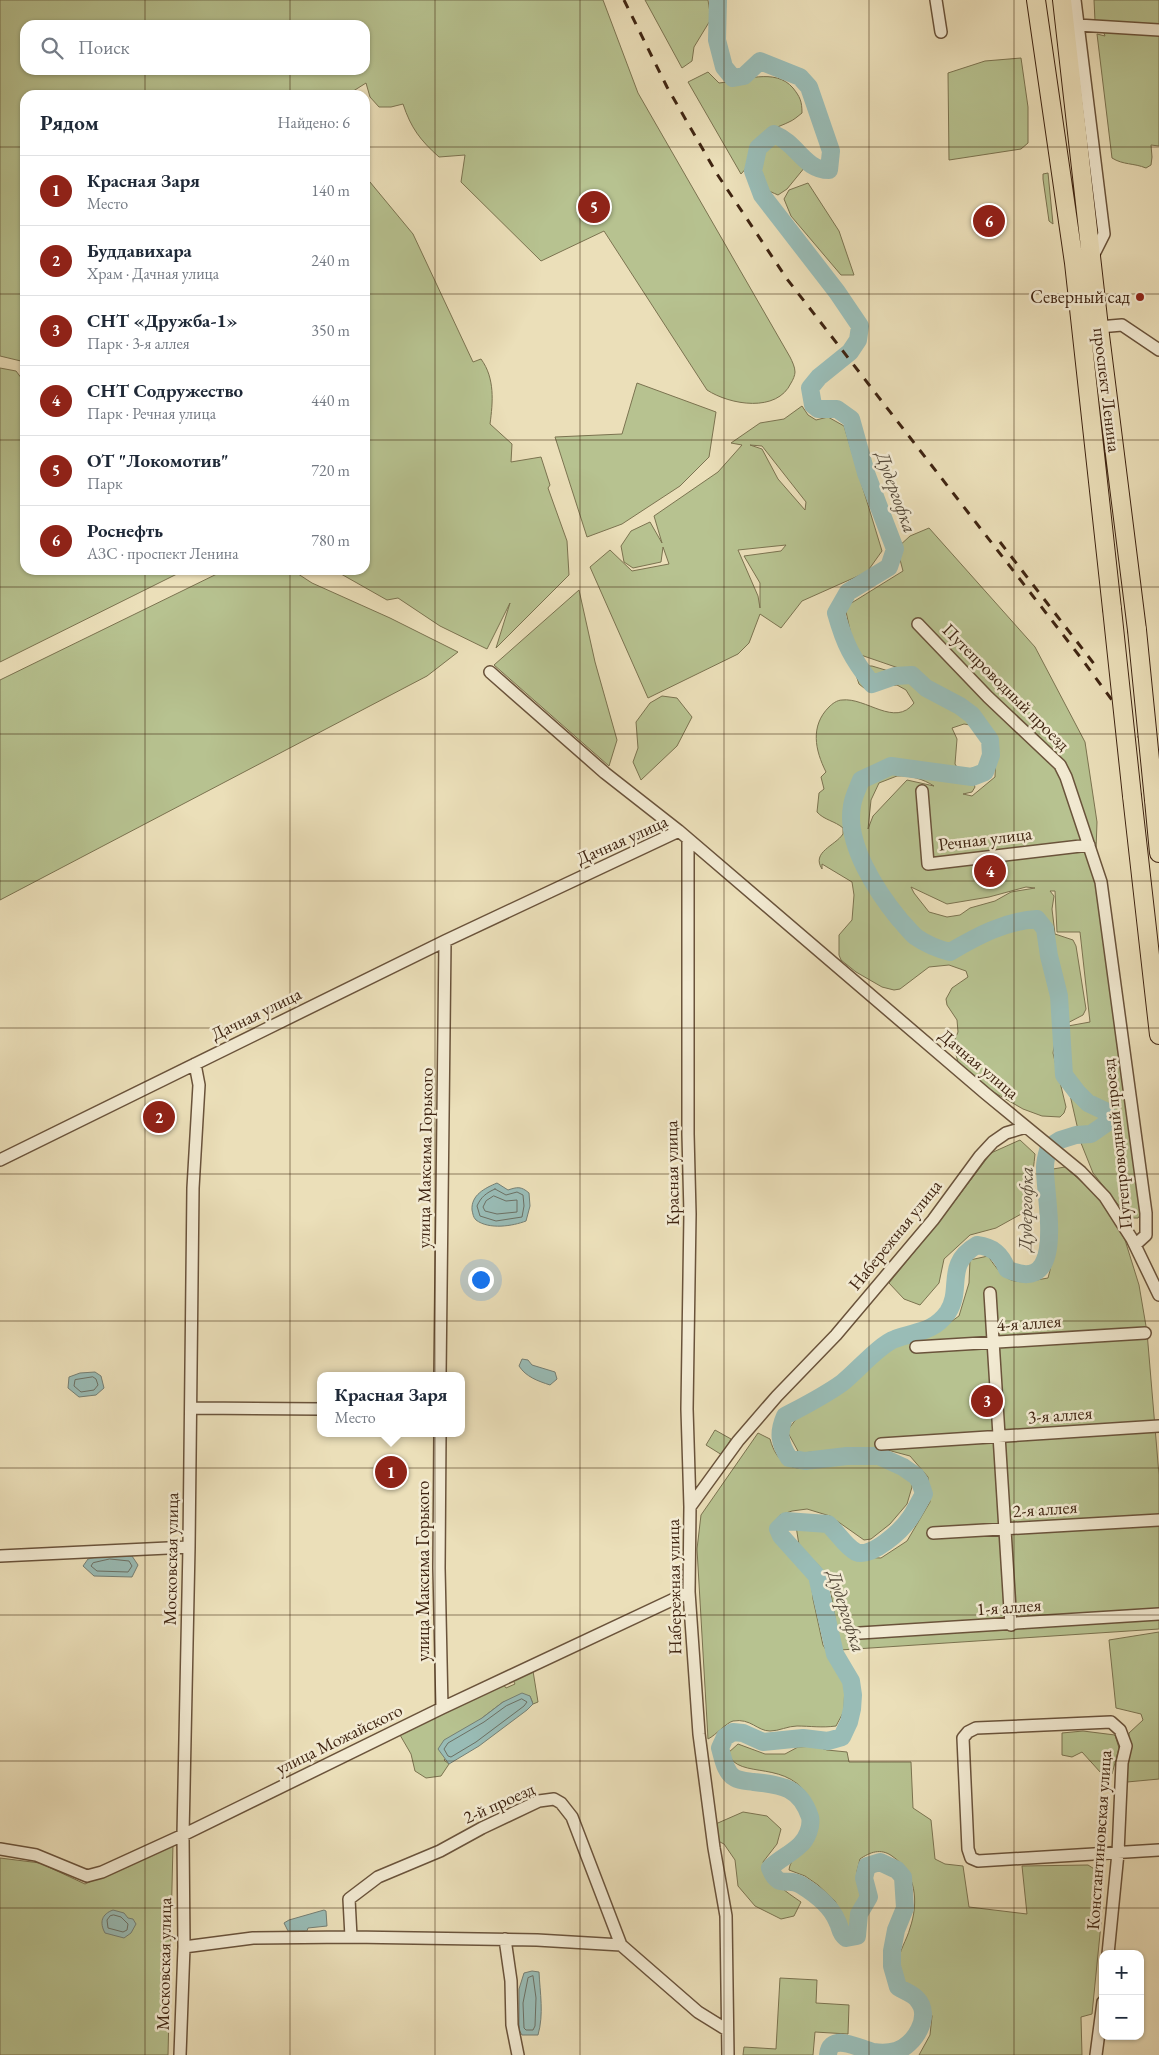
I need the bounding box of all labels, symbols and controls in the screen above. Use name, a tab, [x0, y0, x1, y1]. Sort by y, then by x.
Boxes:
search box	[20, 20, 370, 75]
icon: search	[38, 34, 66, 62]
text: Поиск	[78, 35, 130, 60]
text: Рядом	[40, 109, 99, 136]
text: Найдено: 6	[278, 112, 350, 133]
text: Красная Заря	[87, 168, 200, 193]
text: 1	[52, 180, 60, 201]
text: 140 m	[311, 180, 350, 201]
pin: 5	[578, 188, 610, 226]
text: Место	[87, 193, 128, 214]
pin: 6	[973, 202, 1005, 240]
text: Буддавихара	[87, 238, 192, 263]
text: 2	[52, 250, 60, 271]
text: 240 m	[311, 250, 350, 271]
text: Храм · Дачная улица	[87, 263, 219, 284]
place label: Северный сад	[1030, 285, 1130, 308]
marker: Северный сад	[1134, 291, 1146, 303]
text: СНТ «Дружба-1»	[87, 308, 238, 333]
text: 3	[52, 320, 60, 341]
text: 350 m	[311, 320, 350, 341]
street label: проспект Ленина	[1088, 326, 1127, 454]
text: Парк · 3-я аллея	[87, 333, 190, 354]
text: СНТ Содружество	[87, 378, 243, 403]
text: 4	[52, 390, 60, 411]
text: 440 m	[311, 390, 350, 411]
text: Парк · Речная улица	[87, 403, 216, 424]
water label: Дудергофка	[870, 446, 923, 536]
text: ОТ "Локомотив"	[87, 448, 229, 473]
text: 5	[52, 460, 60, 481]
text: 720 m	[311, 460, 350, 481]
text: Парк	[87, 473, 123, 494]
text: Роснефть	[87, 518, 163, 543]
text: 6	[52, 530, 60, 551]
text: 780 m	[311, 530, 350, 551]
text: АЗС · проспект Ленина	[87, 543, 239, 564]
street label: Путепроводный проезд	[938, 618, 1075, 755]
street label: Дачная улица	[572, 809, 672, 870]
street label: Речная улица	[937, 821, 1034, 856]
pin: 4	[974, 852, 1006, 890]
street label: Дачная улица	[207, 981, 306, 1045]
street label: Дачная улица	[934, 1023, 1025, 1104]
street label: Путепроводный проезд	[1096, 1058, 1137, 1230]
street label: улица Максима Горького	[411, 1067, 438, 1249]
pin: 2	[143, 1098, 175, 1136]
street label: Красная улица	[659, 1119, 684, 1226]
water label: Дудергофка	[1012, 1166, 1039, 1254]
street label: Набережная улица	[843, 1174, 947, 1295]
your location	[468, 1267, 494, 1293]
street label: 4-я аллея	[996, 1309, 1062, 1336]
popup	[317, 1372, 465, 1437]
text: Красная Заря	[335, 1382, 447, 1407]
pin: 3	[971, 1382, 1003, 1420]
street label: 3-я аллея	[1027, 1401, 1093, 1428]
text: Место	[335, 1407, 376, 1428]
pin: 1	[375, 1453, 407, 1491]
street label: улица Максима Горького	[411, 1480, 434, 1661]
street label: Московская улица	[158, 1492, 183, 1626]
street label: 2-я аллея	[1012, 1495, 1078, 1522]
street label: Набережная улица	[661, 1518, 686, 1655]
water label: Дудергофка	[821, 1565, 872, 1655]
street label: 1-я аллея	[976, 1593, 1042, 1620]
street label: улица Можайского	[272, 1698, 406, 1779]
street label: Константиновская улица	[1081, 1749, 1116, 1931]
street label: 2-й проезд	[459, 1777, 538, 1828]
street label: Московская улица	[151, 1897, 176, 2031]
map controls	[1099, 1950, 1144, 2040]
button: +	[1099, 1950, 1144, 1995]
button: −	[1099, 1995, 1144, 2040]

